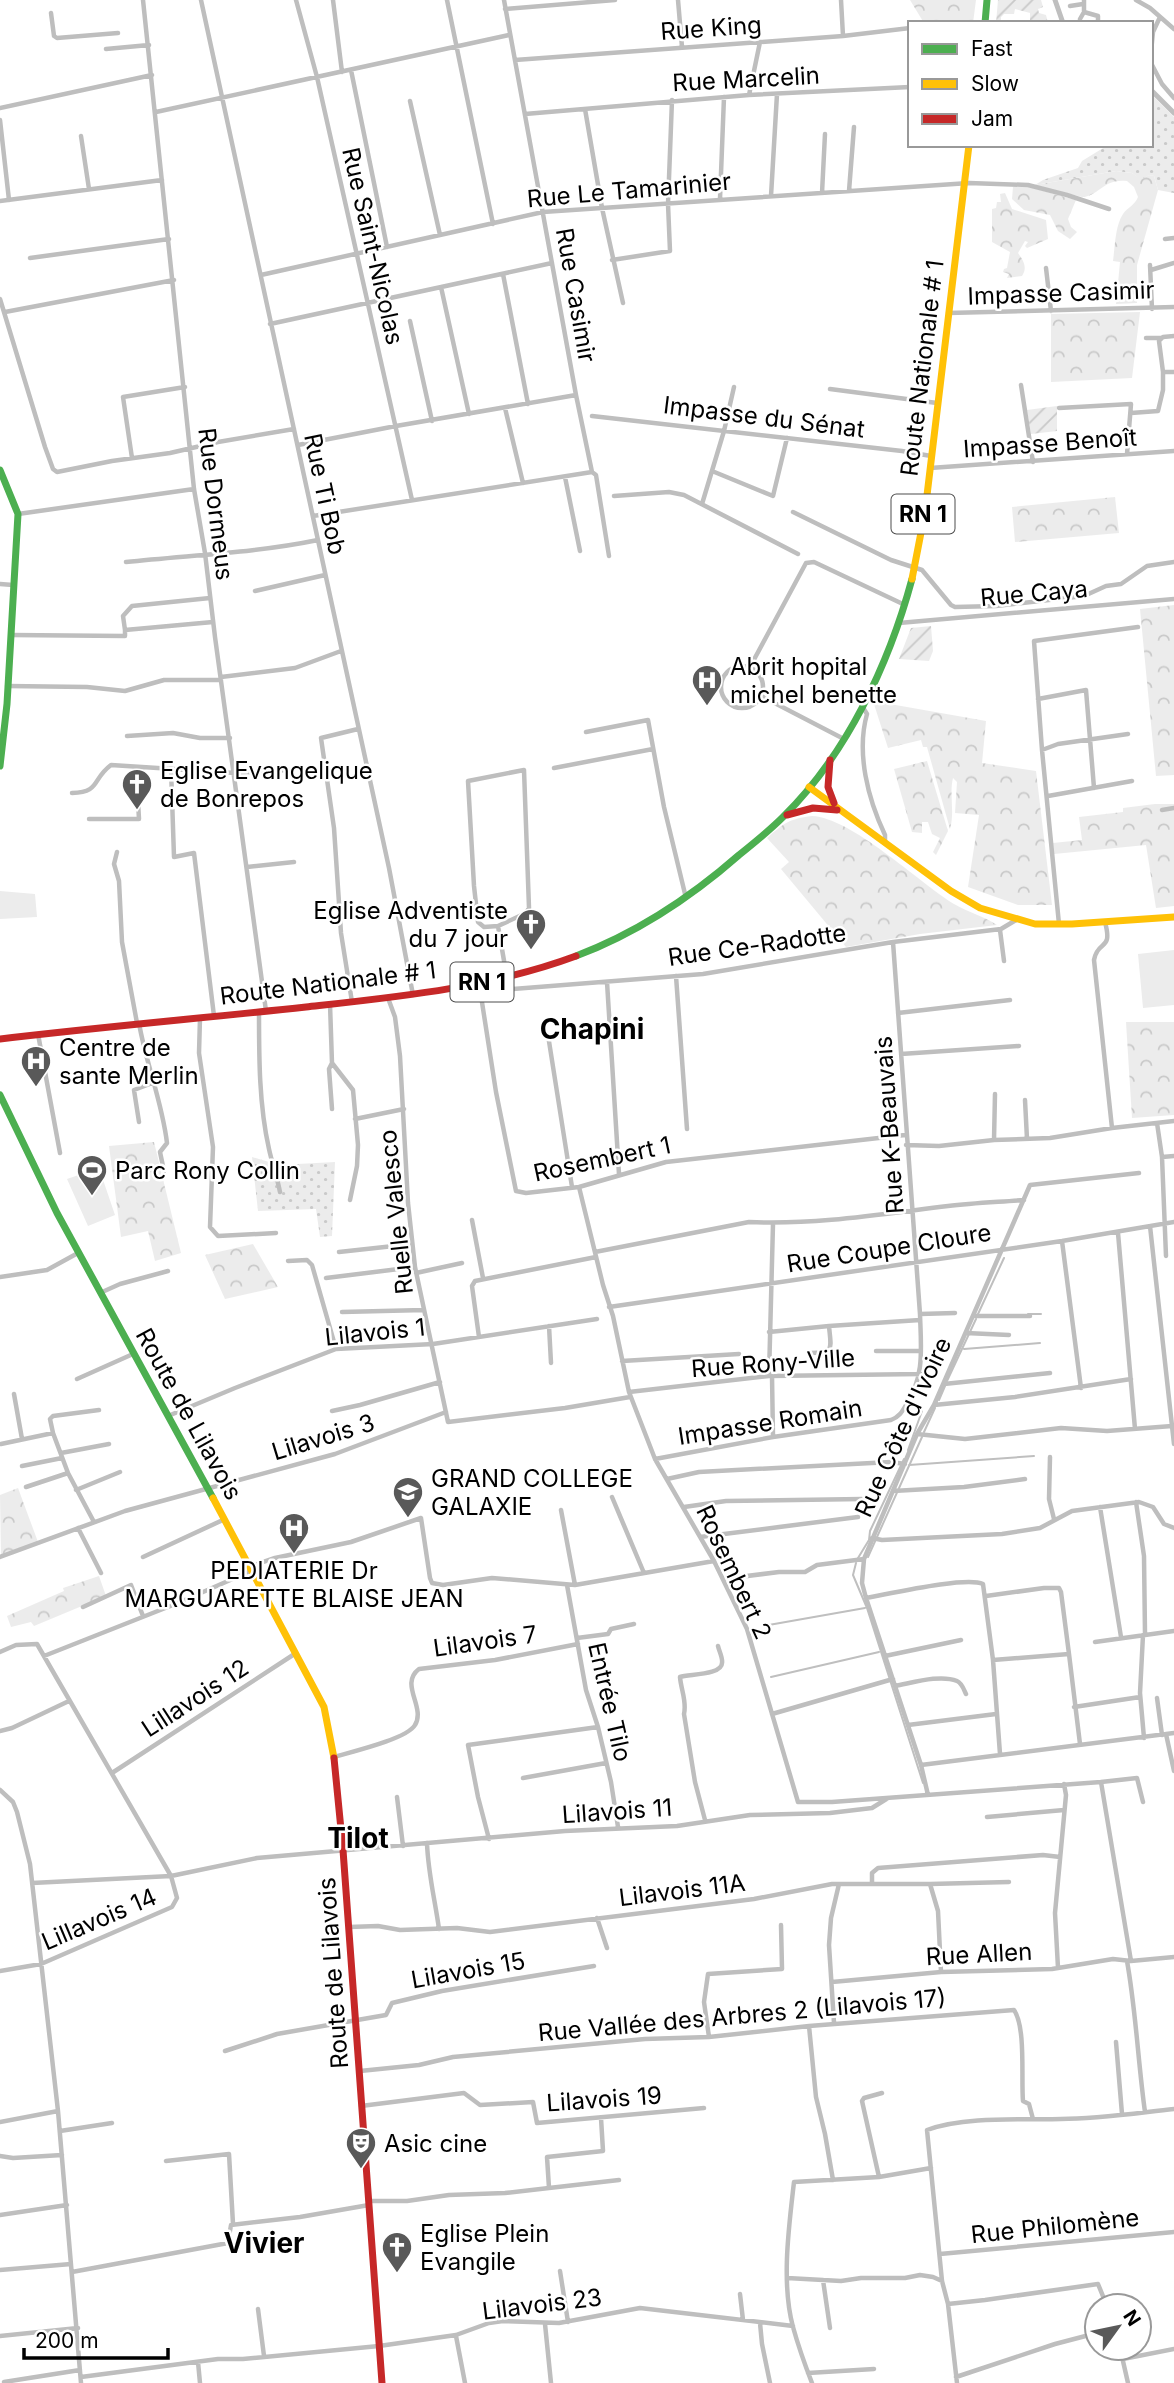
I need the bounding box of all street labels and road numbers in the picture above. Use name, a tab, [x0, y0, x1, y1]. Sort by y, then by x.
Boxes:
street label: Rue King	[659, 10, 763, 46]
street label: Rue Marcelin	[671, 61, 821, 97]
street label: Rue Saint-Nicolas	[336, 145, 410, 347]
street label: Rue Le Tamarinier	[526, 167, 732, 213]
street label: Rue Casimir	[550, 226, 602, 364]
street label: Route Nationale # 1	[894, 258, 950, 478]
street label: Impasse Casimir	[967, 275, 1155, 311]
street label: Impasse du Sénat	[662, 390, 866, 444]
street label: Impasse Benoît	[962, 422, 1138, 464]
street label: Rue Dormeus	[192, 426, 240, 582]
street label: Rue Ti Bob	[298, 431, 352, 557]
road number: RN 1	[892, 494, 954, 534]
street label: Rue Caya	[979, 574, 1089, 612]
street label: Rue Ce-Radotte	[666, 918, 848, 972]
street label: Route Nationale # 1	[218, 955, 438, 1011]
road number: RN 1	[450, 962, 514, 1001]
street label: Rue K-Beauvais	[868, 1035, 910, 1215]
street label: Ruelle Valesco	[373, 1128, 419, 1296]
street label: Rosembert 1	[531, 1130, 673, 1188]
street label: Rue Coupe Cloure	[785, 1218, 993, 1278]
street label: Lilavois 1	[323, 1312, 427, 1352]
street label: Route de Lilavois	[130, 1323, 248, 1505]
street label: Rue Côte d'Ivoire	[849, 1333, 957, 1521]
street label: Rue Rony-Ville	[690, 1343, 856, 1383]
street label: Impasse Romain	[676, 1393, 864, 1451]
street label: Lilavois 3	[268, 1408, 378, 1466]
street label: Rosembert 2	[690, 1500, 778, 1644]
street label: Lilavois 7	[431, 1619, 539, 1663]
street label: Entrée Tilo	[582, 1640, 638, 1764]
street label: Lillavois 12	[136, 1653, 254, 1743]
street label: Lilavois 11	[561, 1793, 673, 1829]
street label: Lilavois 11A	[617, 1868, 747, 1912]
street label: Route de Lilavois	[312, 1876, 354, 2070]
street label: Lillavois 14	[37, 1882, 161, 1956]
street label: Rue Allen	[925, 1937, 1033, 1971]
street label: Lilavois 15	[409, 1946, 527, 1994]
street label: Rue Vallée des Arbres 2 (Lilavois 17)	[537, 1983, 947, 2047]
street label: Lilavois 19	[545, 2081, 663, 2117]
street label: Rue Philomène	[969, 2203, 1141, 2249]
street label: Lilavois 23	[480, 2282, 604, 2326]

